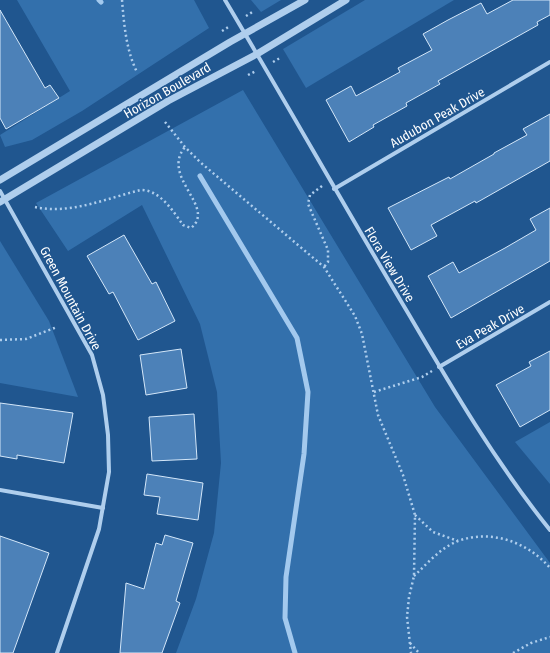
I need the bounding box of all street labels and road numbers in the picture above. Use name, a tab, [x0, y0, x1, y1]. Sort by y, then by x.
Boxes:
street label: Horizon Boulevard	[121, 59, 213, 121]
street label: Audubon Peak Drive	[387, 84, 487, 151]
street label: Flora View Drive	[361, 224, 418, 304]
street label: Green Mountain Drive	[37, 244, 104, 353]
street label: Eva Peak Drive	[453, 301, 527, 352]

